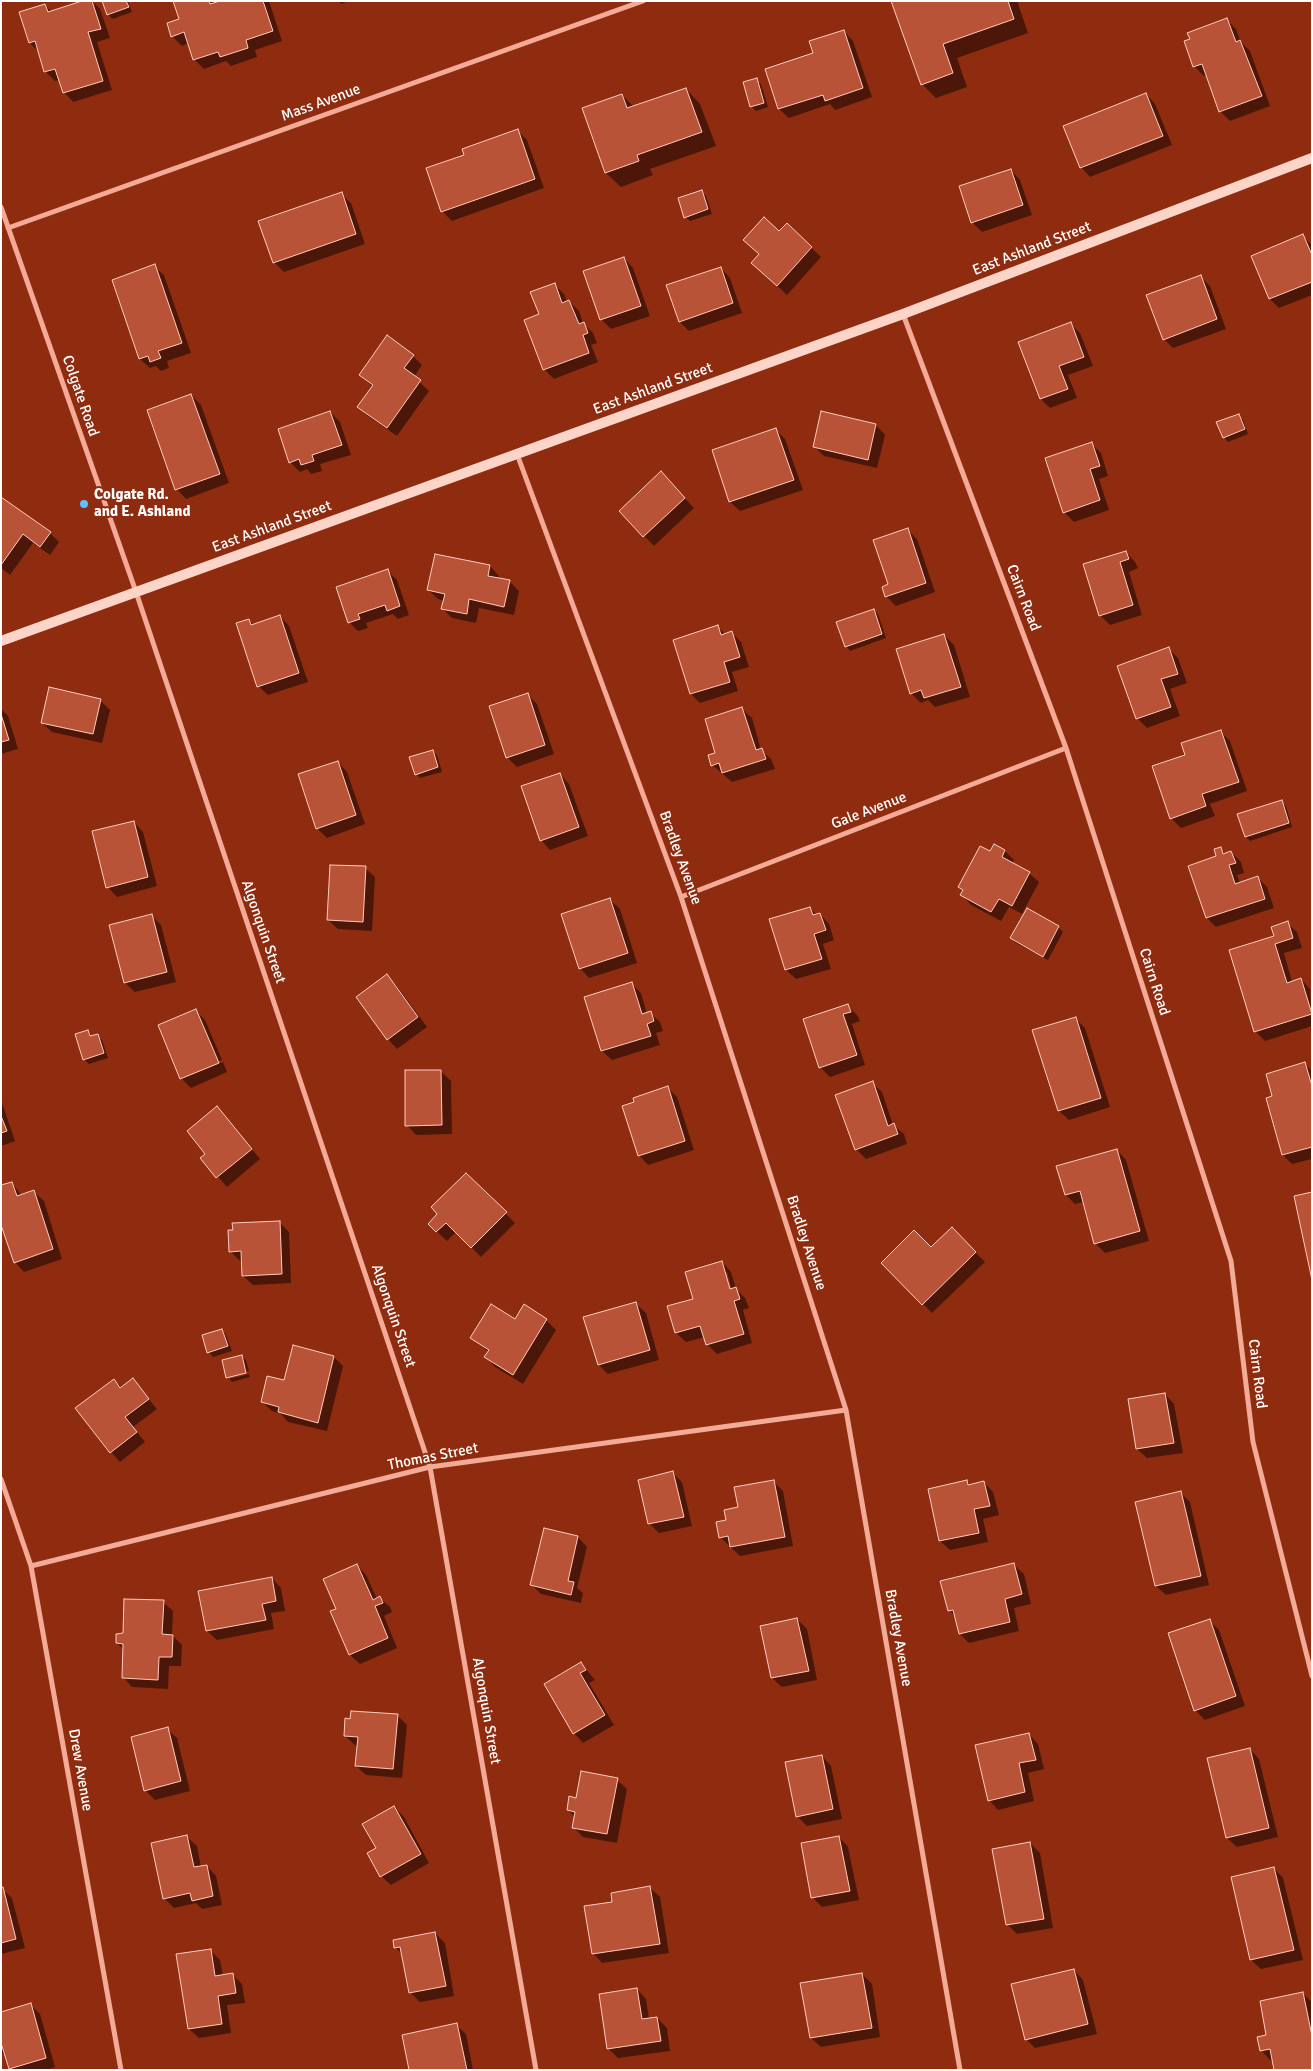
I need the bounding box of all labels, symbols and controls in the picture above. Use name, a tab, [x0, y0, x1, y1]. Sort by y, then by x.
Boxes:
street label: Mass Avenue	[279, 80, 363, 126]
street label: East Ashland Street	[970, 218, 1094, 280]
street label: Colgate Road	[58, 353, 102, 439]
street label: East Ashland Street	[591, 359, 715, 419]
place label: Colgate Rd. and E. Ashland	[94, 486, 191, 521]
street label: East Ashland Street	[210, 497, 334, 557]
marker: Colgate Rd. and E. Ashland	[78, 498, 90, 510]
street label: Cairn Road	[1002, 562, 1044, 634]
street label: Gale Avenue	[829, 788, 909, 834]
street label: Bradley Avenue	[655, 809, 705, 907]
street label: Algonquin Street	[237, 878, 289, 986]
street label: Cairn Road	[1135, 946, 1173, 1018]
street label: Bradley Avenue	[782, 1193, 830, 1293]
street label: Algonquin Street	[367, 1262, 419, 1370]
street label: Cairn Road	[1244, 1338, 1270, 1410]
street label: Thomas Street	[386, 1439, 480, 1475]
street label: Bradley Avenue	[881, 1588, 915, 1688]
street label: Algonquin Street	[468, 1656, 504, 1766]
street label: Drew Avenue	[64, 1727, 96, 1813]

